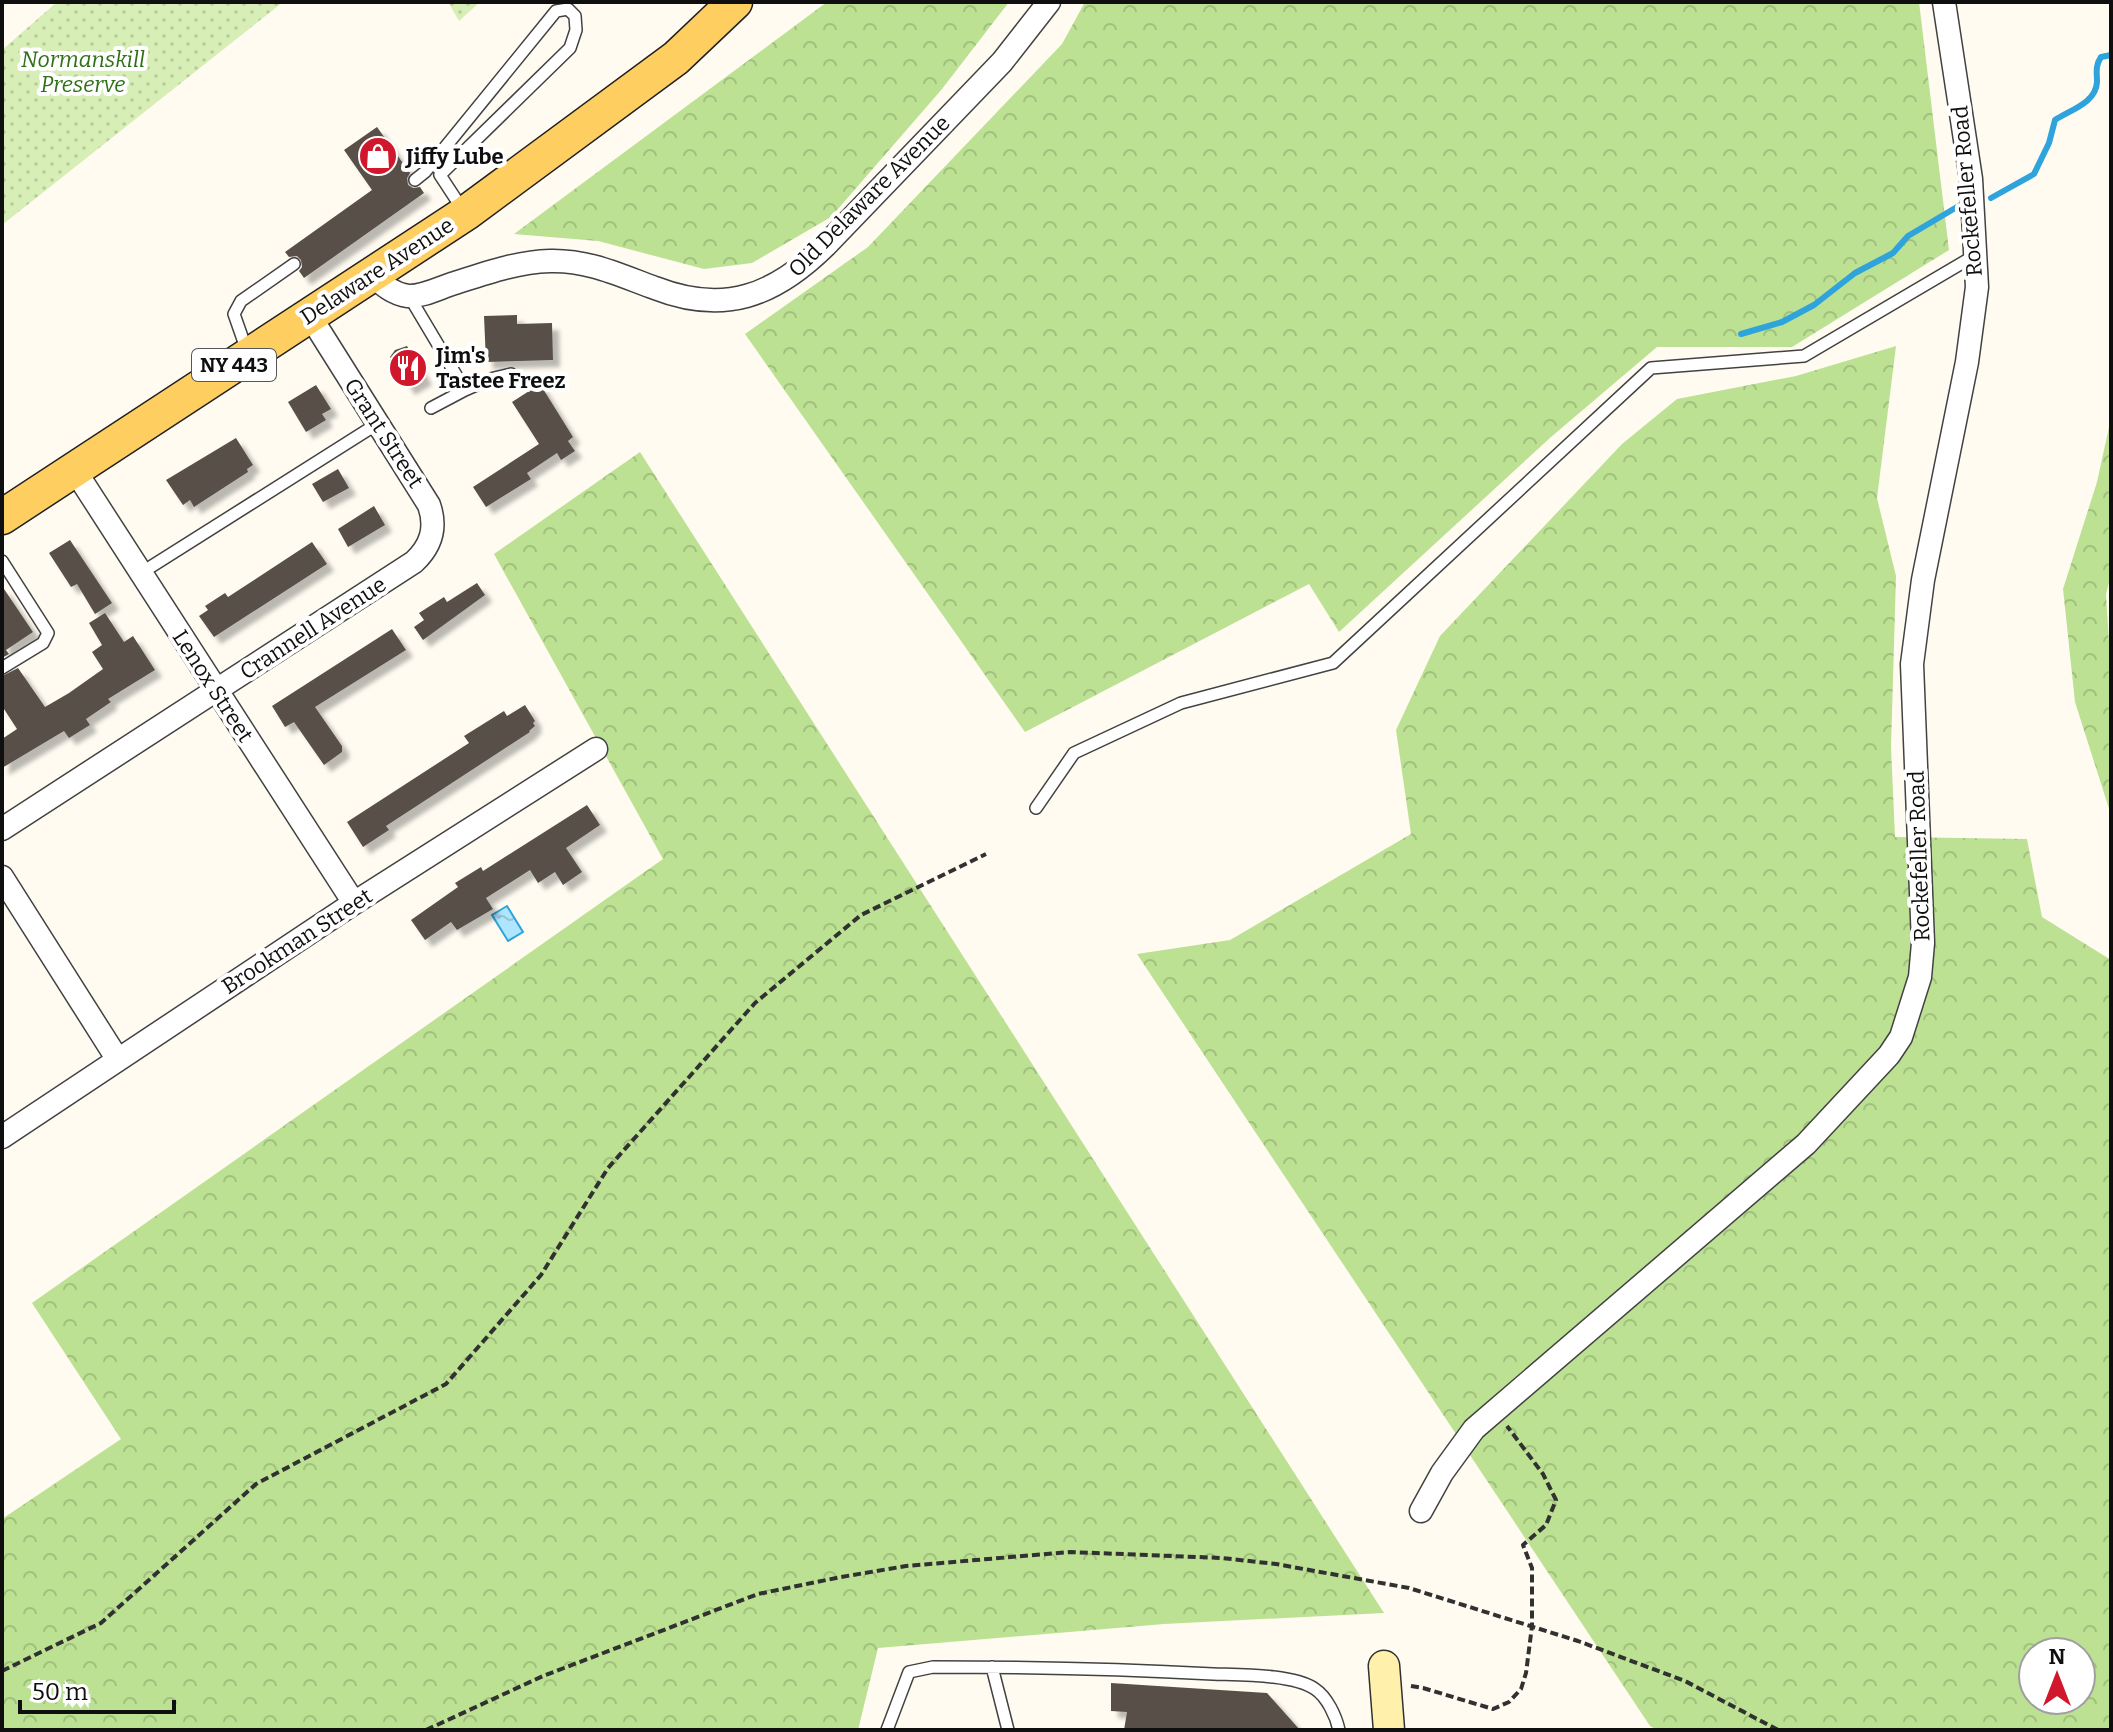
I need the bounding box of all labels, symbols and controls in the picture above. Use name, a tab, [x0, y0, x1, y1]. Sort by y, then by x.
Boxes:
park label: Normanskill Preserve	[21, 46, 145, 98]
street label: Rockefeller Road	[1946, 104, 1988, 278]
street label: Old Delaware Avenue	[783, 110, 955, 282]
shop icon: Jiffy Lube	[357, 135, 399, 177]
place label: Jiffy Lube	[405, 143, 504, 170]
street label: Delaware Avenue	[295, 211, 459, 331]
place label: Jim's Tastee Freez	[435, 342, 566, 394]
restaurant icon: Jim's Tastee Freez	[387, 347, 429, 389]
road number: NY 443	[192, 349, 276, 381]
street label: Grant Street	[338, 373, 430, 493]
street label: Crannell Avenue	[235, 571, 391, 685]
street label: Lenox Street	[167, 625, 259, 747]
street label: Rockefeller Road	[1903, 770, 1935, 942]
street label: Brookman Street	[217, 882, 377, 1000]
north arrow	[2017, 1636, 2097, 1716]
text: N	[2049, 1643, 2066, 1670]
scale bar	[20, 1664, 174, 1714]
text: 50 m	[32, 1678, 88, 1706]

